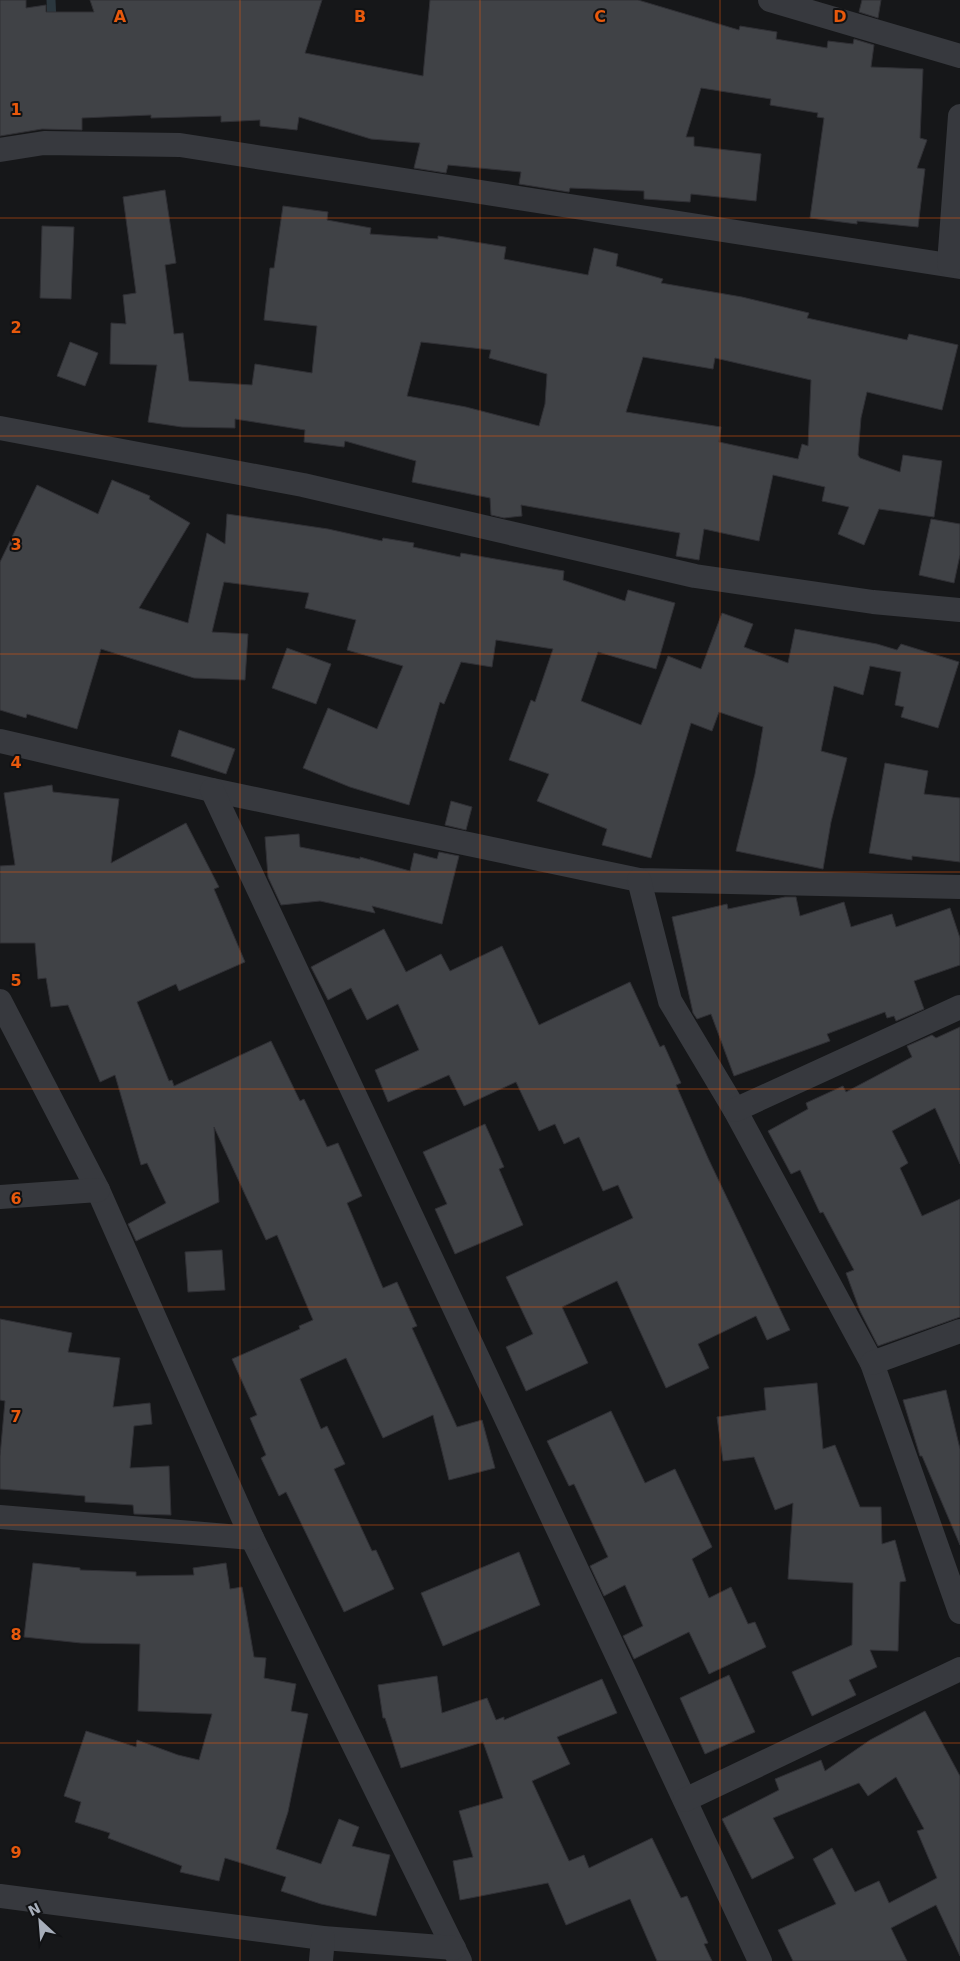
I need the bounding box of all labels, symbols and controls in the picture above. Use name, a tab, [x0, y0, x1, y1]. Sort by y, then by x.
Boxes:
text: A	[114, 7, 127, 26]
text: B	[354, 7, 366, 26]
text: C	[594, 7, 606, 26]
text: D	[833, 7, 847, 26]
text: 1	[10, 100, 22, 119]
text: 2	[10, 318, 22, 337]
text: 3	[10, 535, 22, 554]
text: 4	[10, 753, 22, 772]
text: 5	[10, 971, 22, 990]
text: 6	[10, 1189, 22, 1208]
text: 7	[10, 1407, 22, 1426]
text: 8	[10, 1625, 22, 1644]
text: 9	[10, 1843, 22, 1862]
north arrow	[15, 1896, 65, 1946]
text: N	[26, 1900, 43, 1919]

